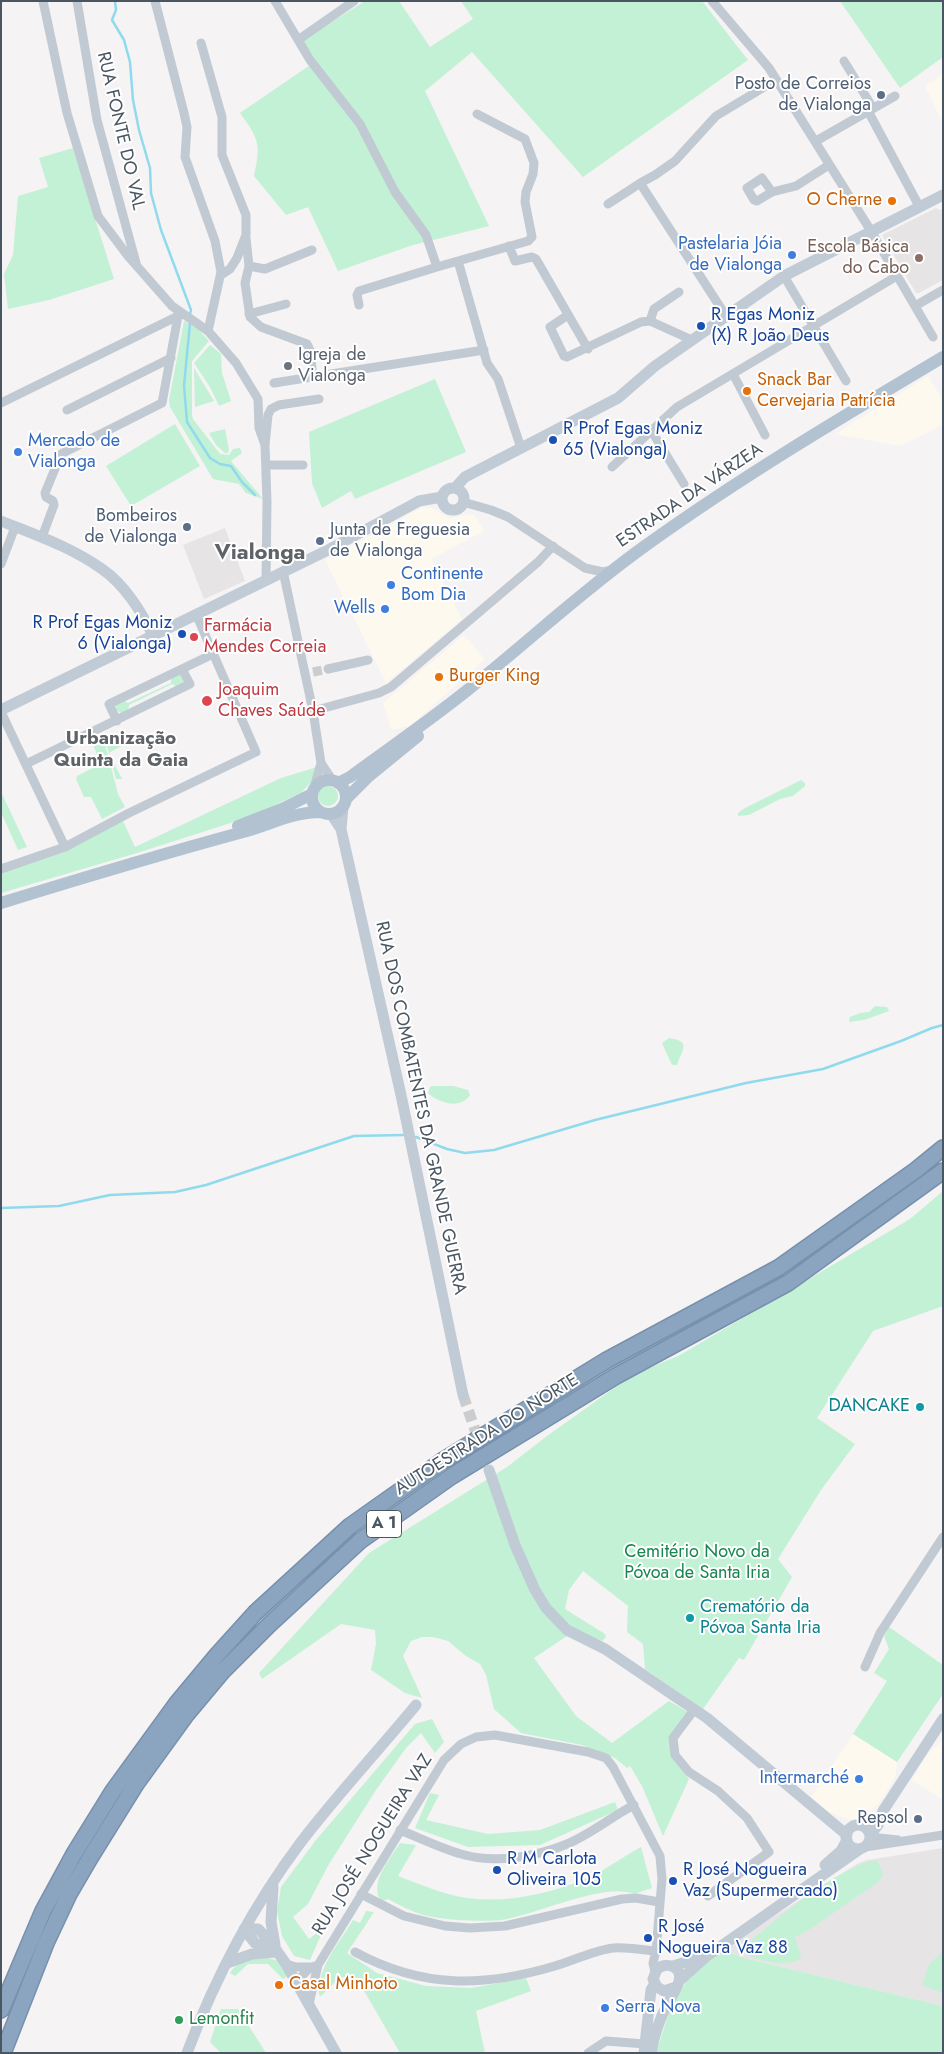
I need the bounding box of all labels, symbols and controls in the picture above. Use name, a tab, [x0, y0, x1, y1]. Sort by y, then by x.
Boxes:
street label: RUA FONTE DO VAL	[91, 50, 149, 212]
place label: Posto de Correios de Vialonga	[735, 74, 871, 116]
marker: Posto de Correios de Vialonga	[875, 89, 887, 101]
place label: O Cherne	[806, 190, 882, 212]
marker: O Cherne	[886, 195, 898, 207]
place label: Pastelaria Jóia de Vialonga	[678, 234, 782, 276]
place label: Escola Básica do Cabo	[807, 237, 909, 280]
marker: Pastelaria Jóia de Vialonga	[786, 249, 798, 261]
marker: Escola Básica do Cabo	[913, 252, 925, 264]
place label: R Egas Moniz (X) R João Deus	[711, 305, 829, 348]
marker: R Egas Moniz (X) R João Deus	[695, 320, 707, 332]
place label: Igreja de Vialonga	[298, 345, 366, 388]
marker: Igreja de Vialonga	[282, 360, 294, 372]
place label: Snack Bar Cervejaria Patrícia	[757, 370, 895, 412]
marker: Snack Bar Cervejaria Patrícia	[741, 385, 753, 397]
place label: R Prof Egas Moniz 65 (Vialonga)	[563, 419, 703, 462]
place label: Mercado de Vialonga	[28, 431, 120, 474]
marker: R Prof Egas Moniz 65 (Vialonga)	[547, 434, 559, 446]
street label: ESTRADA DA VÁRZEA	[613, 439, 767, 553]
marker: Mercado de Vialonga	[12, 446, 24, 458]
place label: Bombeiros de Vialonga	[85, 506, 177, 548]
place label: Junta de Freguesia de Vialonga	[330, 520, 470, 562]
marker: Bombeiros de Vialonga	[181, 521, 193, 533]
marker: Junta de Freguesia de Vialonga	[314, 535, 326, 547]
district label: Vialonga	[215, 541, 305, 567]
place label: Continente Bom Dia	[401, 564, 483, 606]
marker: Continente Bom Dia	[385, 579, 397, 591]
place label: Wells	[334, 598, 375, 620]
marker: Wells	[379, 603, 391, 615]
place label: R Prof Egas Moniz 6 (Vialonga)	[32, 613, 172, 656]
place label: Farmácia Mendes Correia	[204, 616, 326, 659]
marker: R Prof Egas Moniz 6 (Vialonga)	[176, 628, 188, 640]
marker: Farmácia Mendes Correia	[188, 631, 200, 643]
place label: Burger King	[449, 666, 540, 688]
marker: Burger King	[433, 671, 445, 683]
place label: Joaquim Chaves Saúde	[218, 680, 325, 722]
marker: Joaquim Chaves Saúde	[200, 694, 214, 708]
district label: Urbanização Quinta da Gaia	[54, 728, 188, 772]
street label: RUA DOS COMBATENTES DA GRANDE GUERRA	[370, 919, 470, 1297]
street label: AUTOESTRADA DO NORTE	[391, 1370, 583, 1500]
place label: DANCAKE	[828, 1396, 910, 1418]
marker: DANCAKE	[914, 1401, 926, 1413]
road number: A 1	[366, 1510, 402, 1538]
park label: Cemitério Novo da Póvoa de Santa Iria	[624, 1542, 770, 1585]
place label: Crematório da Póvoa Santa Iria	[700, 1597, 821, 1640]
marker: Crematório da Póvoa Santa Iria	[684, 1612, 696, 1624]
street label: RUA JOSÉ NOGUEIRA VAZ	[308, 1751, 438, 1939]
place label: Intermarché	[759, 1768, 849, 1790]
marker: Intermarché	[853, 1773, 865, 1785]
place label: Repsol	[857, 1808, 908, 1830]
marker: Repsol	[912, 1813, 924, 1825]
place label: R M Carlota Oliveira 105	[507, 1849, 601, 1892]
place label: R José Nogueira Vaz (Supermercado)	[683, 1860, 838, 1902]
marker: R M Carlota Oliveira 105	[491, 1864, 503, 1876]
marker: R José Nogueira Vaz (Supermercado)	[667, 1875, 679, 1887]
place label: R José Nogueira Vaz 88	[658, 1917, 788, 1960]
marker: R José Nogueira Vaz 88	[642, 1932, 654, 1944]
place label: Casal Minhoto	[289, 1974, 398, 1996]
marker: Casal Minhoto	[273, 1979, 285, 1991]
place label: Serra Nova	[615, 1997, 701, 2019]
marker: Serra Nova	[599, 2002, 611, 2014]
place label: Lemonfit	[189, 2009, 254, 2031]
marker: Lemonfit	[173, 2014, 185, 2026]

